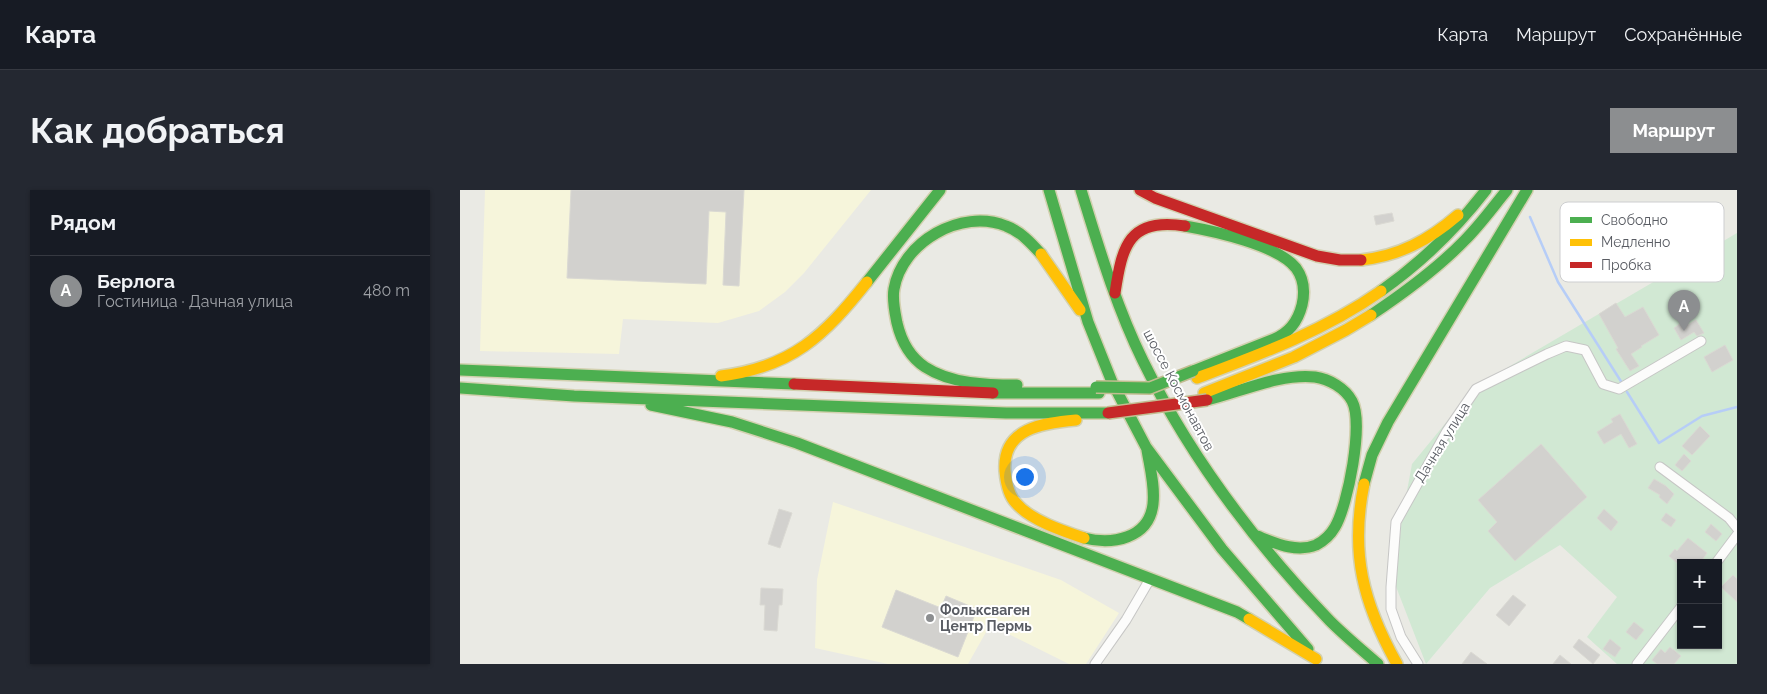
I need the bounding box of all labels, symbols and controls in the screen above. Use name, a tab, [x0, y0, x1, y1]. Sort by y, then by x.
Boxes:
text: Карта	[25, 20, 96, 49]
text: Карта	[1437, 24, 1488, 45]
text: Маршрут	[1516, 24, 1596, 45]
text: Сохранённые	[1624, 24, 1742, 45]
button: Маршрут	[1610, 108, 1737, 153]
text: Как добраться	[30, 110, 285, 151]
legend	[1560, 202, 1724, 282]
text: Рядом	[50, 210, 116, 235]
text: Свободно	[1601, 212, 1668, 228]
text: Медленно	[1601, 234, 1670, 250]
text: Пробка	[1601, 257, 1651, 273]
text: Берлога	[97, 270, 175, 292]
text: A	[61, 281, 71, 300]
text: 480 m	[363, 281, 410, 300]
pin: A	[1668, 290, 1700, 331]
text: Гостиница · Дачная улица	[97, 292, 293, 311]
street label: шоссе Космонавтов	[1140, 327, 1218, 453]
street label: Дачная улица	[1411, 399, 1473, 485]
your location	[1012, 464, 1038, 490]
map controls	[1677, 559, 1722, 649]
button: +	[1677, 559, 1722, 604]
place label: Фольксваген Центр Пермь	[940, 602, 1032, 634]
button: −	[1677, 604, 1722, 649]
marker: Фольксваген Центр Пермь	[924, 612, 936, 624]

